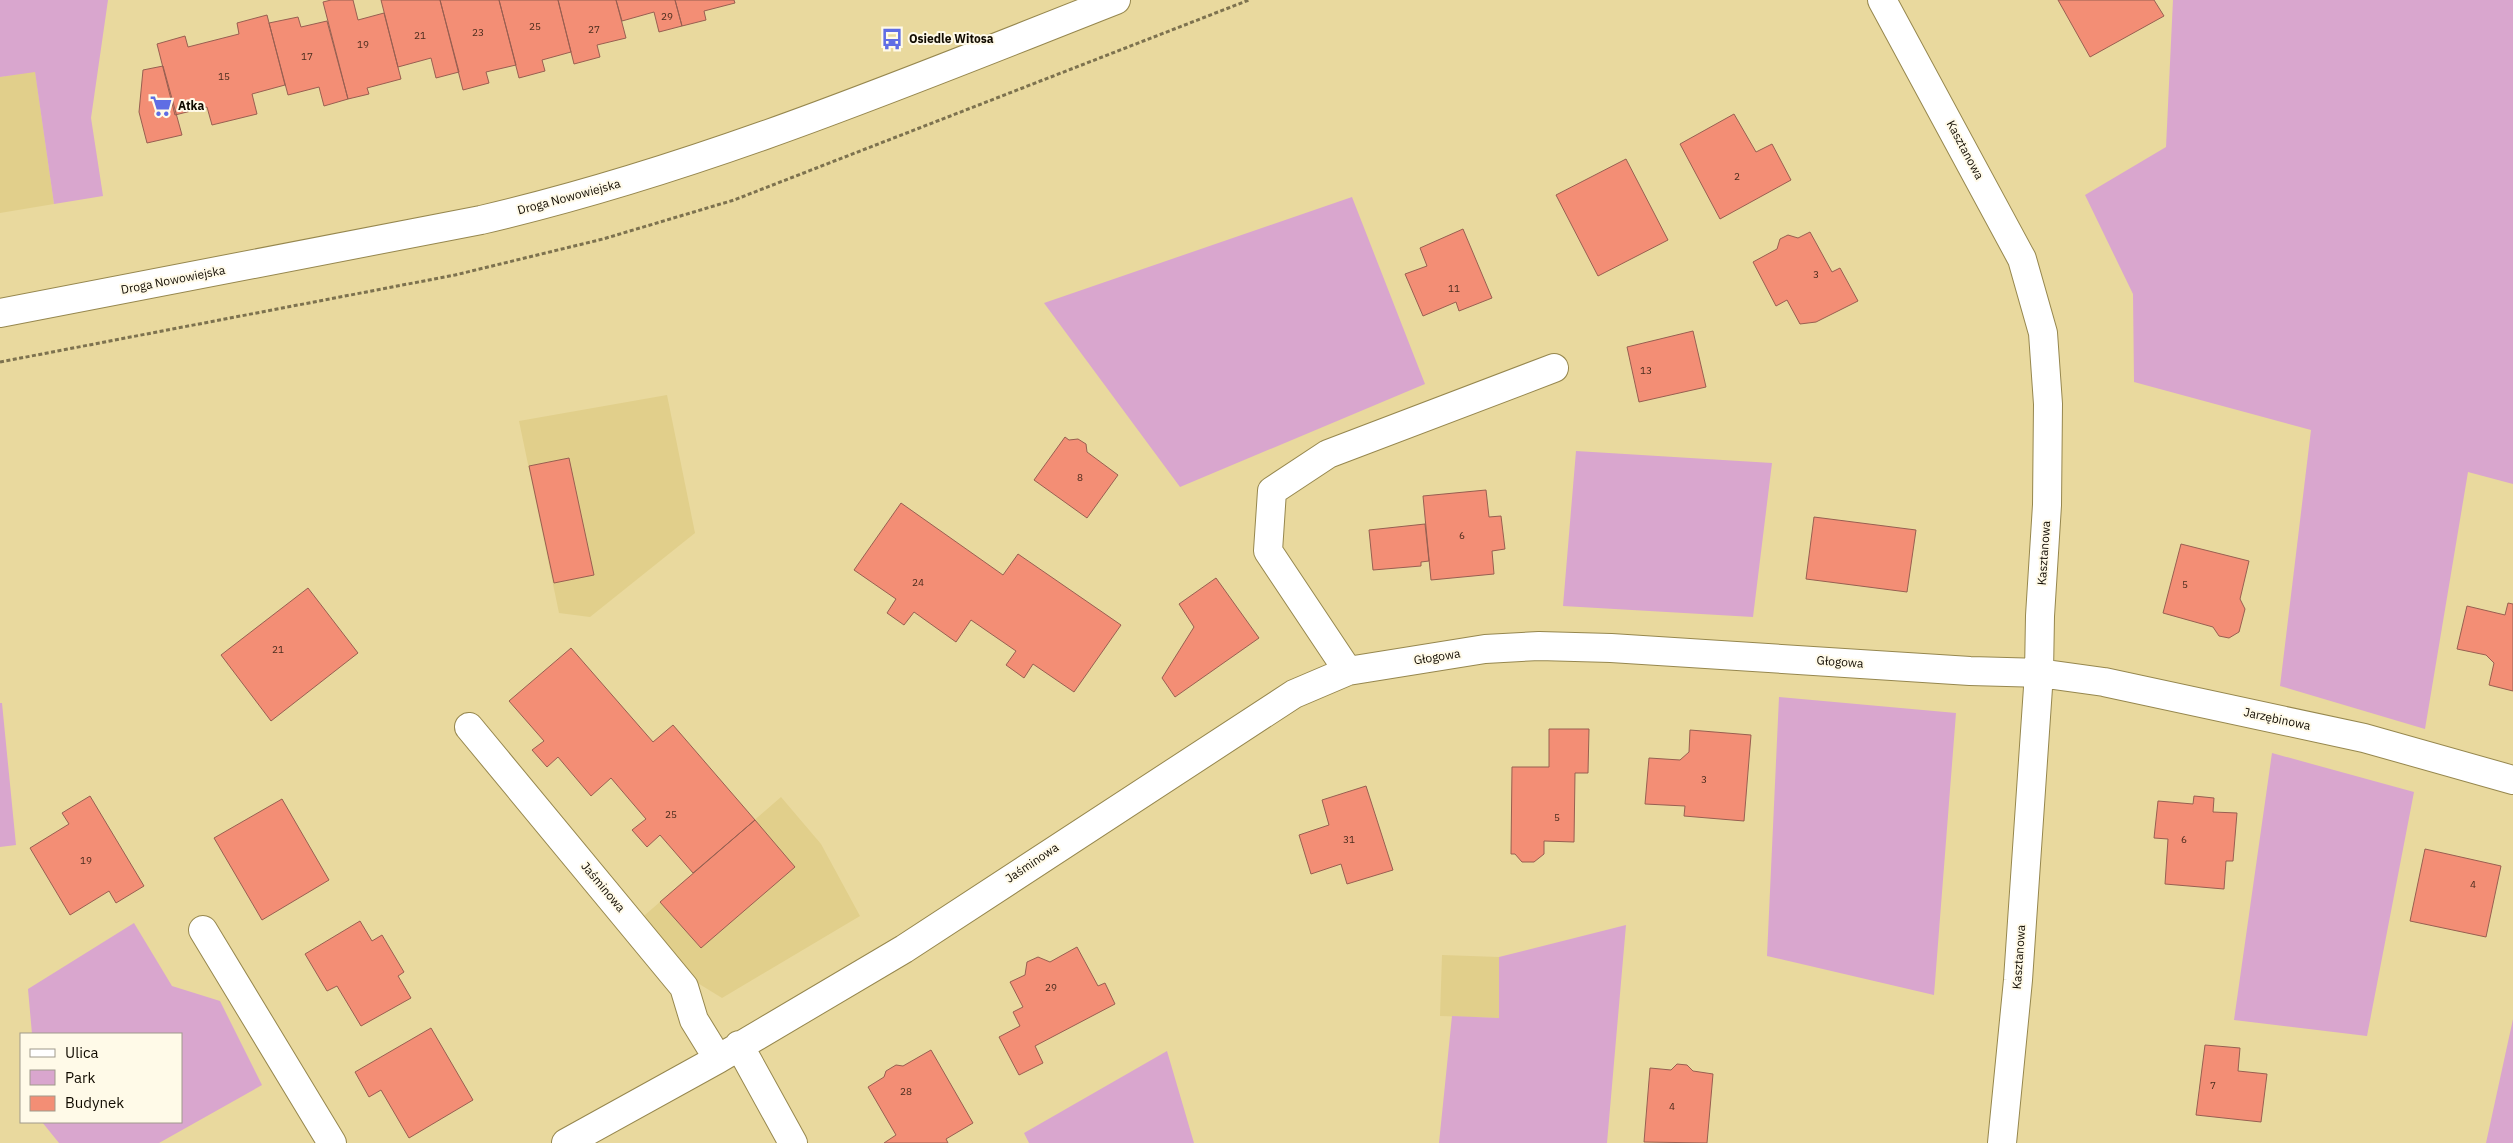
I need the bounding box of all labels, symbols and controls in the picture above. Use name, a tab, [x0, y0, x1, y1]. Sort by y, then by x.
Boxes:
house number: 29	[661, 10, 673, 23]
house number: 25	[529, 20, 541, 33]
house number: 27	[588, 23, 600, 36]
house number: 23	[472, 26, 484, 39]
bus stop icon: Osiedle Witosa	[879, 26, 905, 52]
house number: 21	[414, 29, 426, 42]
place label: Osiedle Witosa	[909, 31, 994, 46]
house number: 19	[357, 38, 369, 51]
house number: 17	[301, 50, 313, 63]
house number: 15	[218, 70, 230, 83]
supermarket icon: Atka	[148, 93, 174, 119]
place label: Atka	[178, 98, 205, 113]
street label: Kasztanowa	[1944, 118, 1988, 182]
house number: 2	[1734, 170, 1740, 183]
street label: Droga Nowowiejska	[516, 175, 623, 217]
street label: Droga Nowowiejska	[119, 262, 227, 297]
house number: 3	[1813, 268, 1819, 281]
house number: 11	[1448, 282, 1460, 295]
house number: 13	[1640, 364, 1652, 377]
house number: 8	[1077, 471, 1083, 484]
street label: Kasztanowa	[2034, 520, 2053, 586]
house number: 6	[1459, 529, 1465, 542]
house number: 24	[912, 576, 924, 589]
house number: 5	[2182, 578, 2188, 591]
house number: 21	[272, 643, 284, 656]
street label: Głogowa	[1413, 645, 1462, 668]
street label: Głogowa	[1816, 652, 1865, 671]
street label: Jarzębinowa	[2242, 704, 2312, 733]
house number: 3	[1701, 773, 1707, 786]
house number: 25	[665, 808, 677, 821]
house number: 5	[1554, 811, 1560, 824]
house number: 31	[1343, 833, 1355, 846]
house number: 6	[2181, 833, 2187, 846]
street label: Jaśminowa	[1002, 839, 1062, 886]
house number: 19	[80, 854, 92, 867]
street label: Jaśminowa	[578, 859, 629, 915]
house number: 4	[2470, 878, 2476, 891]
street label: Kasztanowa	[2009, 924, 2028, 990]
house number: 29	[1045, 981, 1057, 994]
legend	[20, 1033, 182, 1123]
text: Ulica	[65, 1043, 99, 1062]
text: Park	[65, 1068, 95, 1087]
house number: 7	[2210, 1079, 2216, 1092]
house number: 28	[900, 1085, 912, 1098]
text: Budynek	[65, 1093, 124, 1112]
house number: 4	[1669, 1100, 1675, 1113]

